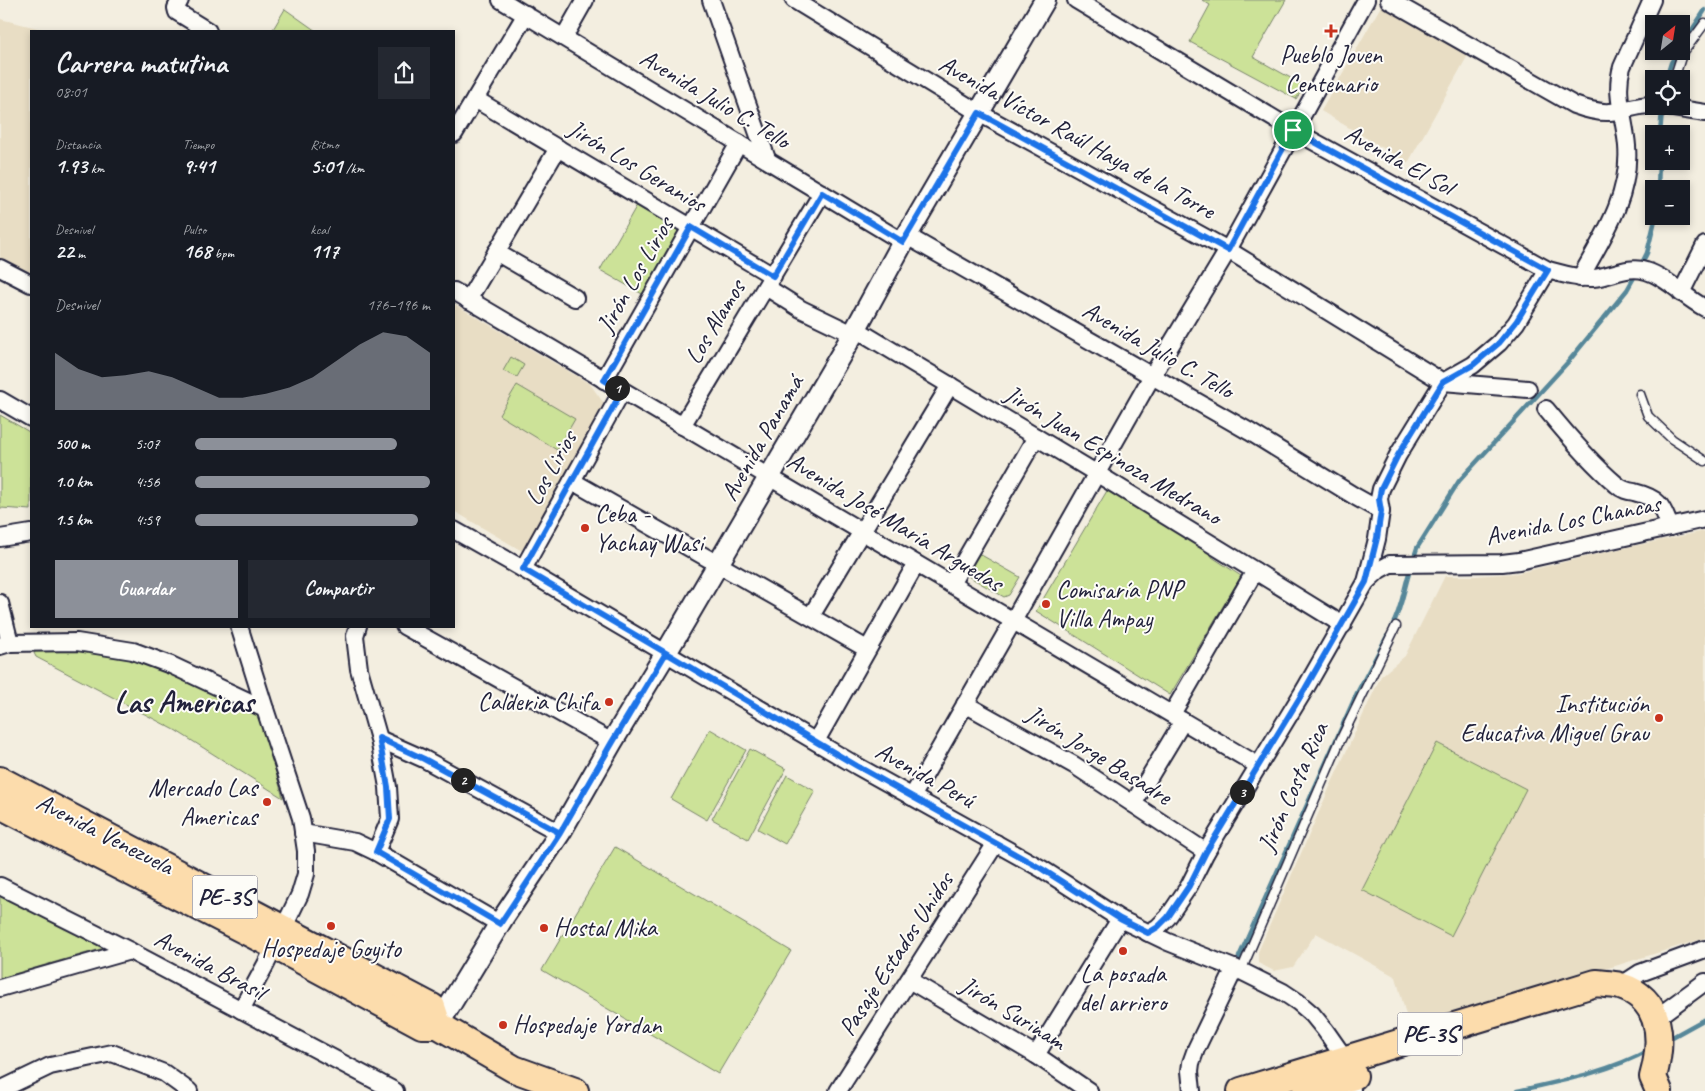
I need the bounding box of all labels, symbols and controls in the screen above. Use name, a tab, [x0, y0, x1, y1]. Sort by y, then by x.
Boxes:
north arrow	[1645, 15, 1690, 60]
map controls	[1645, 15, 1690, 225]
marker: Pueblo Joven Centenario	[1324, 24, 1338, 38]
place label: Pueblo Joven Centenario	[1280, 39, 1383, 100]
street label: Avenida Julio C. Tello	[634, 42, 798, 158]
text: Carrera matutina	[55, 45, 227, 80]
button: share	[378, 47, 430, 99]
street label: Avenida Víctor Raúl Haya de la Torre	[933, 48, 1222, 227]
button: locate	[1645, 70, 1690, 115]
text: 08:01	[55, 82, 87, 102]
pin	[1272, 109, 1314, 151]
street label: Jirón Los Geranios	[562, 112, 714, 221]
icon: arrive	[1279, 116, 1307, 144]
street label: Avenida El Sol	[1339, 117, 1463, 205]
button: +	[1645, 125, 1690, 170]
text: Distancia	[55, 136, 101, 153]
text: Tiempo	[183, 136, 214, 153]
text: Ritmo	[310, 136, 339, 153]
text: 1.93	[55, 153, 87, 179]
text: 9:41	[183, 153, 215, 179]
text: 5:01	[310, 153, 343, 179]
text: km	[87, 160, 104, 177]
text: /km	[343, 160, 364, 177]
button: −	[1645, 180, 1690, 225]
street label: Jirón Los Lirios	[589, 209, 682, 339]
text: Desnivel	[55, 221, 93, 238]
text: Pulso	[183, 221, 206, 238]
text: kcal	[310, 221, 329, 238]
text: 22	[55, 238, 74, 264]
text: 168	[183, 238, 211, 264]
text: 117	[310, 238, 339, 264]
text: m	[74, 245, 85, 262]
text: bpm	[211, 245, 234, 262]
street label: Los Alamos	[678, 272, 754, 370]
street label: Avenida Julio C. Tello	[1077, 294, 1242, 408]
text: Desnivel	[55, 295, 98, 315]
text: 176–196 m	[367, 295, 430, 315]
street label: Avenida Panamá	[713, 368, 812, 507]
pin: 1	[604, 376, 630, 400]
street label: Jirón Juan Espinoza Medrano	[998, 377, 1230, 534]
text: 1	[614, 380, 621, 397]
street label: Los Lirios	[518, 423, 586, 511]
text: 500 m	[55, 434, 89, 454]
text: 5:07	[135, 434, 160, 454]
street label: Avenida José María Arguedas	[781, 445, 1011, 600]
text: 1.0 km	[55, 472, 92, 492]
text: 4:56	[135, 472, 160, 492]
street label: Avenida Los Chancas	[1483, 487, 1665, 553]
place label: Ceba - Yachay Wasi	[595, 498, 706, 559]
text: 1.5 km	[55, 510, 92, 530]
text: 4:59	[135, 510, 160, 530]
marker: Ceba - Yachay Wasi	[579, 522, 591, 534]
button: Guardar	[55, 560, 238, 618]
button: Compartir	[248, 560, 430, 618]
place label: Comisaría PNP Villa Ampay	[1056, 574, 1185, 635]
marker: Comisaría PNP Villa Ampay	[1040, 598, 1052, 610]
district label: Las Americas	[114, 683, 257, 721]
place label: Calderia Chifa	[478, 686, 602, 718]
place label: Institución Educativa Miguel Grau	[1461, 688, 1651, 749]
marker: Calderia Chifa	[603, 696, 615, 708]
street label: Jirón Jorge Basadre	[1020, 697, 1179, 813]
marker: Institución Educativa Miguel Grau	[1653, 712, 1665, 724]
street label: Jirón Costa Rica	[1250, 716, 1337, 858]
street label: Avenida Perú	[870, 735, 982, 816]
pin: 2	[450, 768, 476, 792]
place label: Mercado Las Americas	[148, 772, 259, 833]
text: 2	[460, 772, 467, 789]
pin: 3	[1230, 780, 1254, 804]
text: 3	[1239, 784, 1246, 801]
street label: Avenida Venezuela	[31, 786, 181, 883]
marker: Mercado Las Americas	[261, 796, 273, 808]
street label: Pasaje Estados Unidos	[831, 864, 962, 1042]
road number: PE-3S	[192, 876, 258, 919]
place label: Hostal Mika	[554, 912, 659, 944]
marker: Hospedaje Goyito	[325, 920, 337, 932]
street label: Avenida Brasil	[149, 922, 275, 1010]
marker: Hostal Mika	[538, 922, 550, 934]
place label: Hospedaje Goyito	[261, 933, 402, 965]
marker: La posada del arriero	[1117, 945, 1129, 957]
place label: La posada del arriero	[1080, 958, 1170, 1019]
street label: Jirón Surinam	[953, 968, 1073, 1058]
place label: Hospedaje Yordan	[513, 1009, 662, 1041]
road number: PE-3S	[1398, 1012, 1462, 1056]
marker: Hospedaje Yordan	[497, 1019, 509, 1031]

